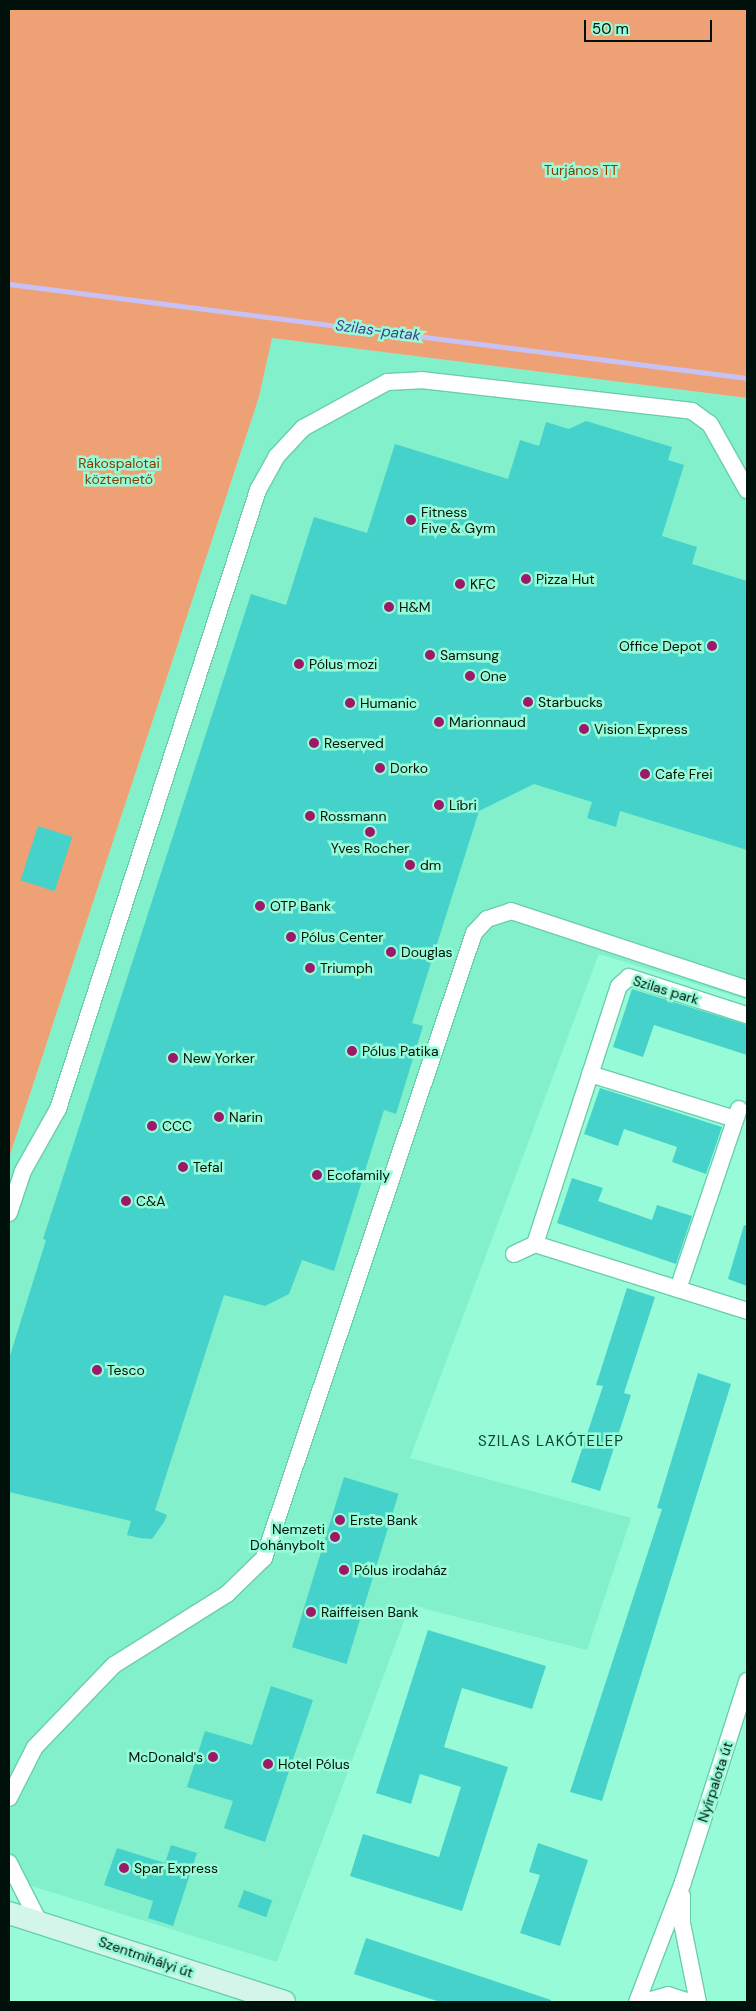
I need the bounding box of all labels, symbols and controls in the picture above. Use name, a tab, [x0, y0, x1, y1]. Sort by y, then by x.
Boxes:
scale bar	[586, 10, 714, 42]
text: 50 m	[592, 19, 629, 39]
park label: Turjános TT	[544, 162, 618, 178]
water label: Szilas-patak	[334, 317, 422, 345]
park label: Rákospalotai köztemető	[78, 455, 160, 488]
place label: Fitness Five & Gym	[421, 504, 495, 536]
marker: Fitness Five & Gym	[405, 514, 417, 526]
place label: Pizza Hut	[536, 571, 595, 587]
marker: Pizza Hut	[520, 573, 532, 585]
place label: KFC	[470, 576, 496, 592]
marker: KFC	[454, 578, 466, 590]
place label: H&M	[399, 599, 431, 615]
marker: H&M	[383, 601, 395, 613]
place label: Office Depot	[619, 638, 702, 654]
marker: Office Depot	[706, 640, 718, 652]
place label: Samsung	[440, 647, 499, 663]
marker: Samsung	[424, 649, 436, 661]
place label: Pólus mozi	[309, 656, 377, 672]
marker: Pólus mozi	[293, 658, 305, 670]
place label: One	[480, 668, 507, 684]
marker: One	[464, 670, 476, 682]
place label: Starbucks	[538, 694, 603, 710]
place label: Humanic	[360, 695, 417, 711]
marker: Starbucks	[522, 696, 534, 708]
marker: Humanic	[344, 697, 356, 709]
place label: Marionnaud	[449, 714, 526, 730]
marker: Marionnaud	[433, 716, 445, 728]
place label: Vision Express	[594, 721, 688, 737]
marker: Vision Express	[578, 723, 590, 735]
place label: Reserved	[324, 735, 384, 751]
marker: Reserved	[308, 737, 320, 749]
place label: Dorko	[390, 760, 428, 776]
marker: Dorko	[374, 762, 386, 774]
place label: Cafe Frei	[655, 766, 713, 782]
marker: Cafe Frei	[639, 768, 651, 780]
place label: Líbri	[449, 797, 477, 813]
marker: Líbri	[433, 799, 445, 811]
place label: Rossmann	[320, 808, 386, 824]
marker: Rossmann	[304, 810, 316, 822]
marker: Yves Rocher	[364, 826, 376, 838]
place label: Yves Rocher	[331, 840, 409, 856]
place label: dm	[420, 857, 441, 873]
marker: dm	[404, 859, 416, 871]
place label: OTP Bank	[270, 898, 331, 914]
marker: OTP Bank	[254, 900, 266, 912]
place label: Pólus Center	[301, 929, 383, 945]
marker: Pólus Center	[285, 931, 297, 943]
place label: Douglas	[401, 944, 453, 960]
marker: Douglas	[385, 946, 397, 958]
place label: Triumph	[320, 960, 373, 976]
marker: Triumph	[304, 962, 316, 974]
street label: Szilas park	[631, 972, 701, 1008]
place label: Pólus Patika	[362, 1043, 439, 1059]
marker: Pólus Patika	[346, 1045, 358, 1057]
place label: New Yorker	[183, 1050, 255, 1066]
marker: New Yorker	[167, 1052, 179, 1064]
place label: Narin	[229, 1109, 263, 1125]
marker: Narin	[213, 1111, 225, 1123]
place label: CCC	[162, 1118, 192, 1134]
marker: CCC	[146, 1120, 158, 1132]
place label: Tefal	[193, 1159, 223, 1175]
marker: Tefal	[177, 1161, 189, 1173]
place label: Ecofamily	[327, 1167, 390, 1183]
marker: Ecofamily	[311, 1169, 323, 1181]
place label: C&A	[136, 1193, 166, 1209]
marker: C&A	[120, 1195, 132, 1207]
place label: Tesco	[107, 1362, 145, 1378]
marker: Tesco	[91, 1364, 103, 1376]
district label: SZILAS LAKÓTELEP	[476, 1433, 626, 1451]
place label: Erste Bank	[350, 1512, 418, 1528]
marker: Erste Bank	[334, 1514, 346, 1526]
place label: Nemzeti Dohánybolt	[250, 1521, 325, 1554]
marker: Nemzeti Dohánybolt	[329, 1531, 341, 1543]
place label: Pólus irodaház	[354, 1562, 447, 1578]
marker: Pólus irodaház	[338, 1564, 350, 1576]
place label: Raiffeisen Bank	[321, 1604, 419, 1620]
marker: Raiffeisen Bank	[305, 1606, 317, 1618]
street label: Nyírpalota út	[694, 1740, 736, 1824]
place label: McDonald's	[128, 1749, 203, 1765]
marker: McDonald's	[207, 1751, 219, 1763]
place label: Hotel Pólus	[278, 1756, 350, 1772]
marker: Hotel Pólus	[262, 1758, 274, 1770]
place label: Spar Express	[134, 1860, 218, 1876]
marker: Spar Express	[118, 1862, 130, 1874]
street label: Szentmihályi út	[96, 1933, 196, 1981]

